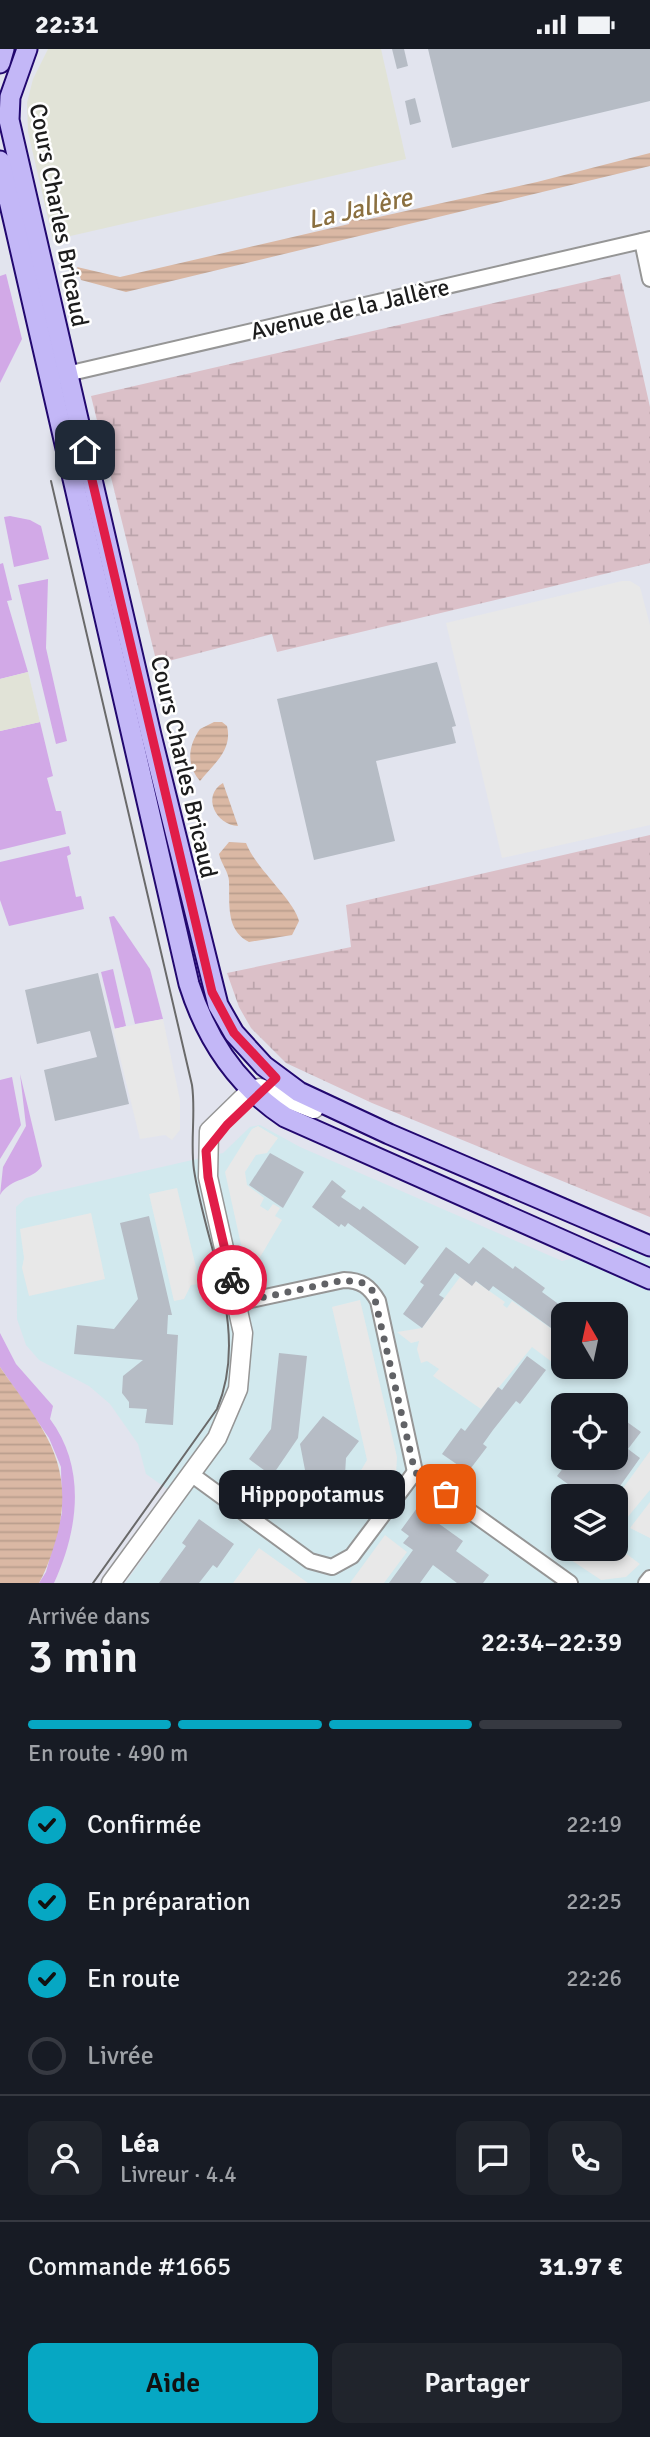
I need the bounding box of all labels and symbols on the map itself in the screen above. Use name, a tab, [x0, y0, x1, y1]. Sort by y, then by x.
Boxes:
street label: Cours Charles Bricaud	[23, 101, 95, 329]
water label: La Jallère	[305, 181, 417, 237]
street label: Avenue de la Jallère	[248, 272, 452, 346]
pin	[55, 420, 115, 480]
street label: Cours Charles Bricaud	[144, 653, 224, 881]
courier	[197, 1245, 267, 1315]
north arrow	[551, 1302, 628, 1379]
pin	[416, 1464, 476, 1524]
callout: Hippopotamus	[218, 1469, 404, 1519]

